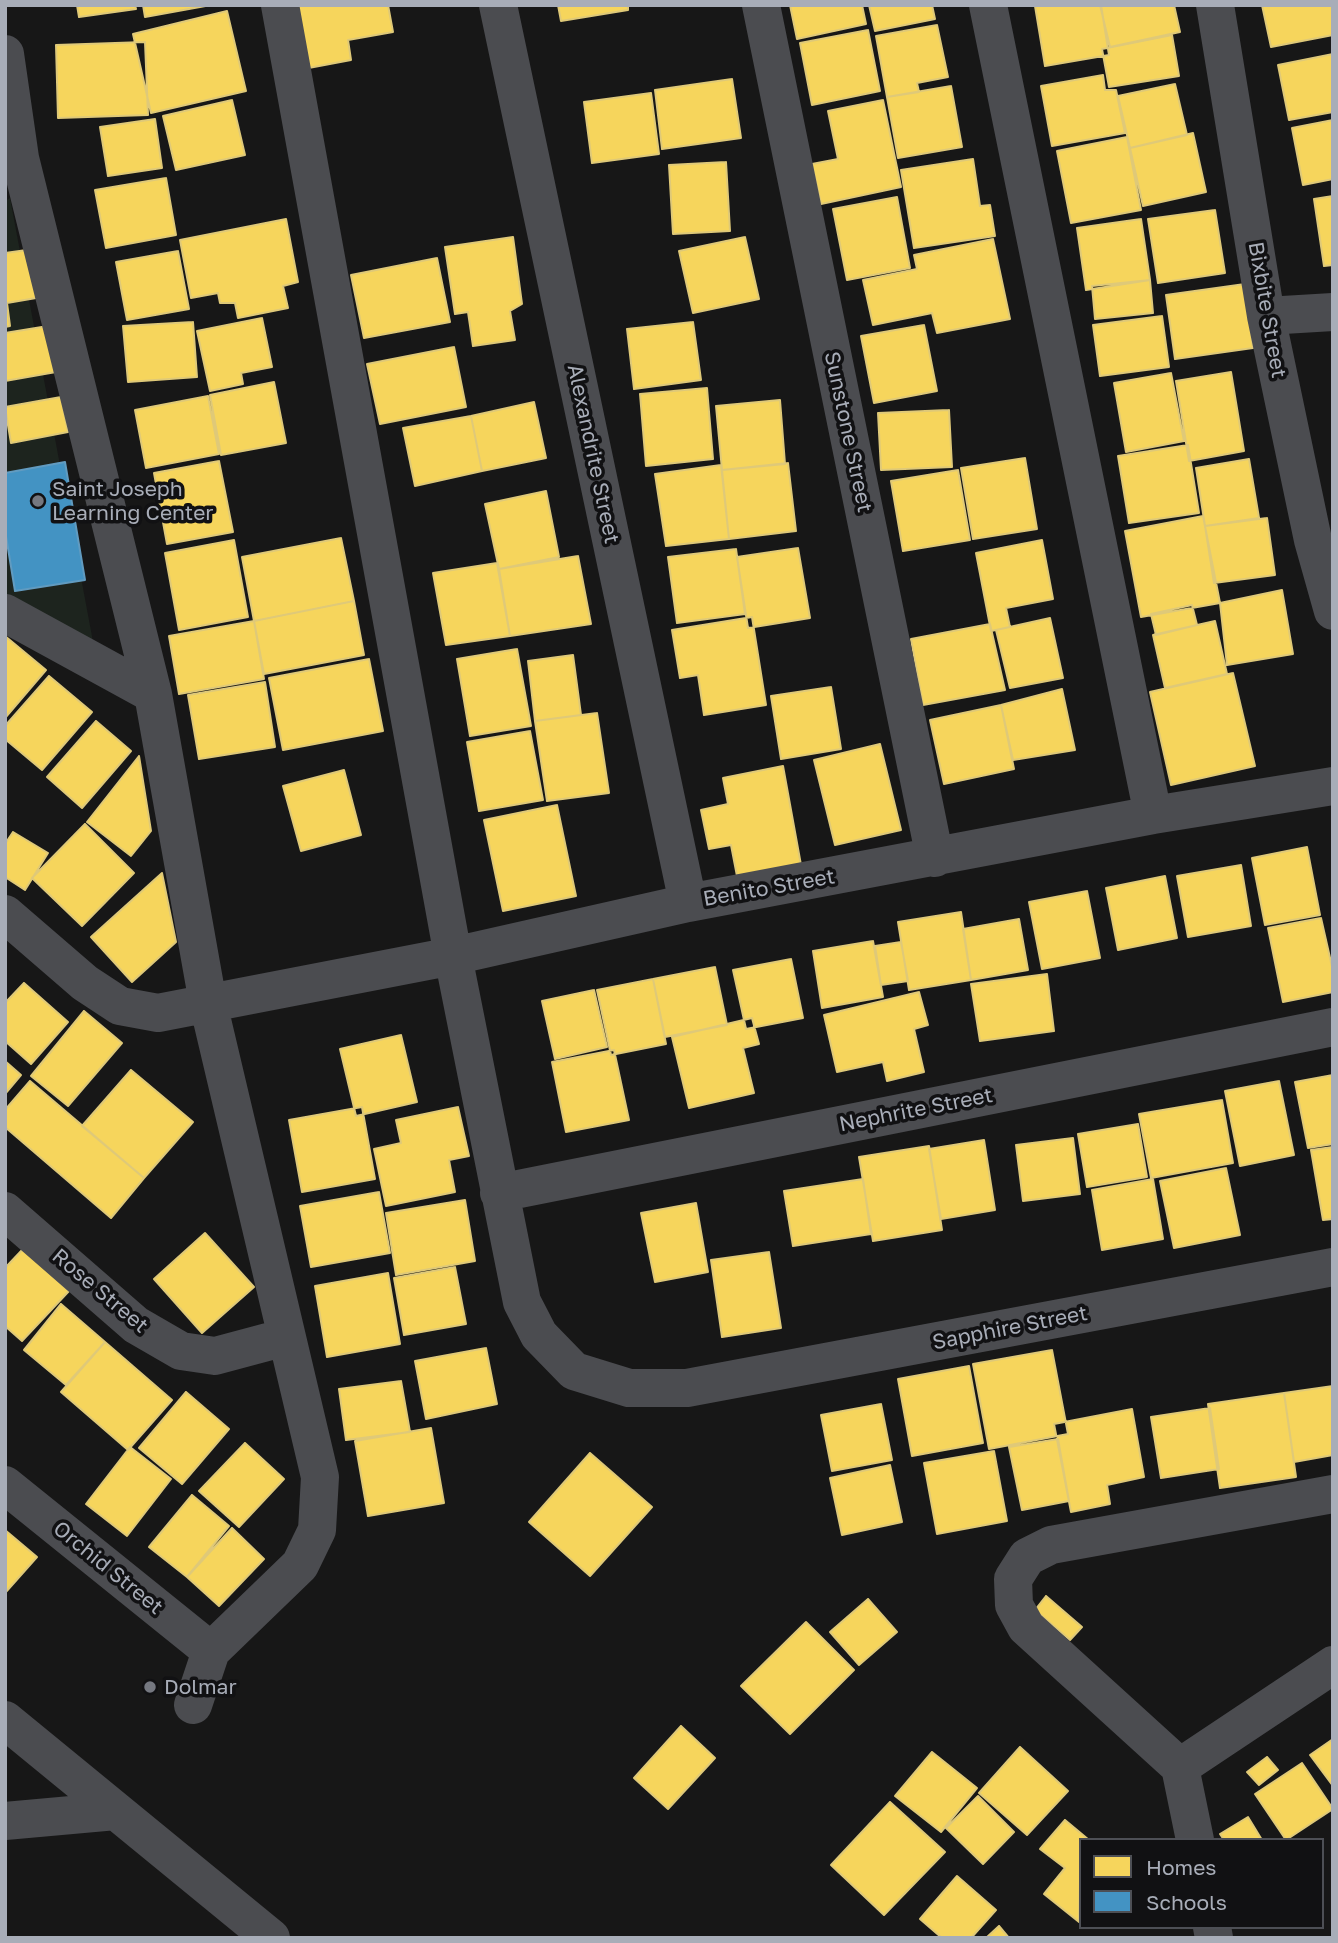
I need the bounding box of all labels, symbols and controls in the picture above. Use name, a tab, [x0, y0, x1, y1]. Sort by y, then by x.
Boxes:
street label: Bixbite Street	[1243, 240, 1291, 380]
street label: Sunstone Street	[819, 349, 877, 515]
street label: Alexandrite Street	[562, 362, 624, 546]
place label: Saint Joseph Learning Center	[52, 476, 214, 526]
marker: Saint Joseph Learning Center	[30, 493, 46, 509]
street label: Benito Street	[701, 864, 837, 912]
street label: Nephrite Street	[837, 1083, 995, 1137]
street label: Rose Street	[47, 1244, 153, 1338]
street label: Sapphire Street	[930, 1301, 1090, 1355]
street label: Orchid Street	[48, 1516, 168, 1620]
place label: Dolmar	[164, 1674, 237, 1700]
marker: Dolmar	[142, 1679, 158, 1695]
legend	[1079, 1838, 1324, 1929]
text: Homes	[1146, 1854, 1216, 1880]
text: Schools	[1146, 1889, 1227, 1915]

